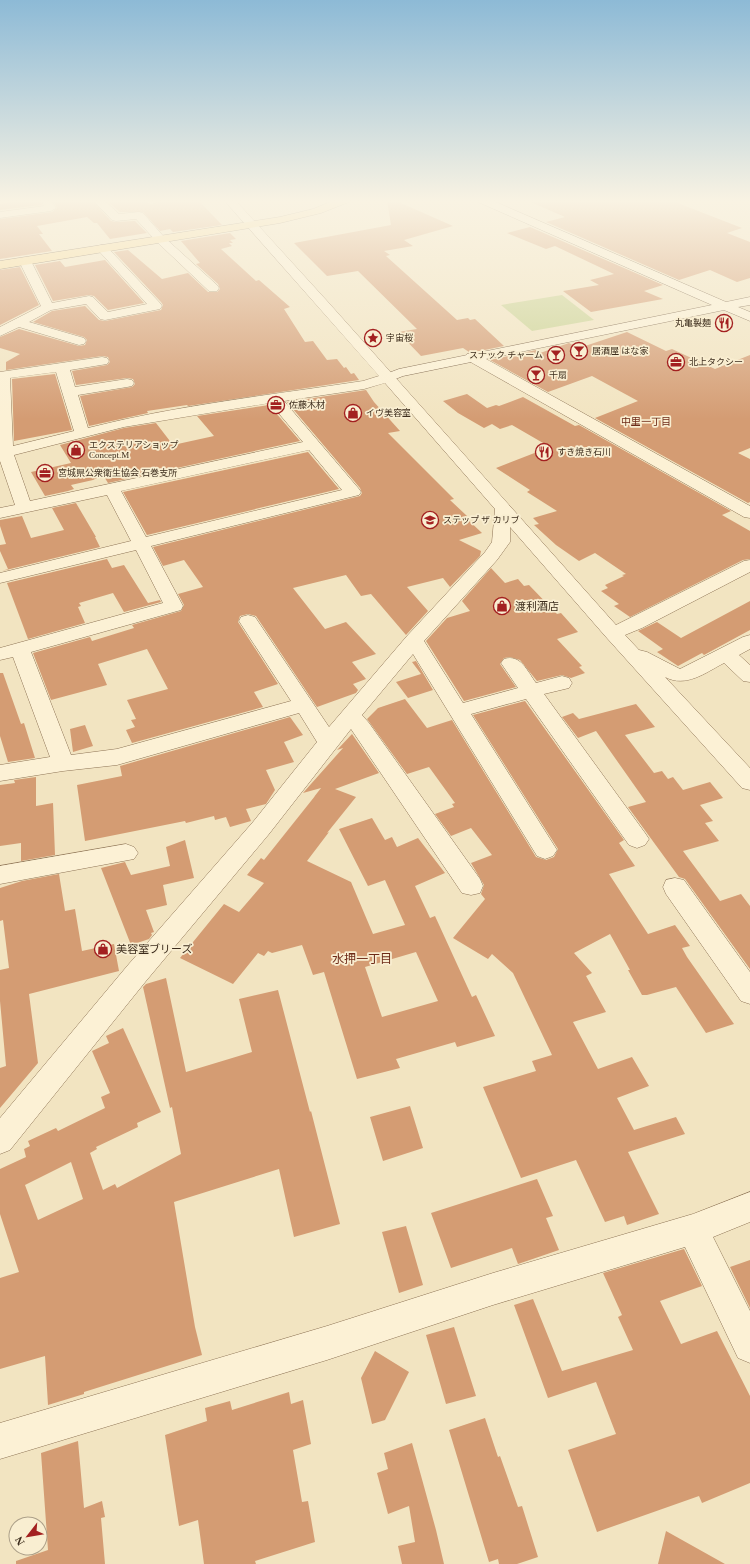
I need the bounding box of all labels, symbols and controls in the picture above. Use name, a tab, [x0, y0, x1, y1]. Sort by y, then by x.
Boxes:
restaurant icon: 丸亀製麺	[714, 313, 734, 333]
place label: 丸亀製麺	[675, 318, 711, 328]
place icon: 宇宙桜	[363, 328, 383, 348]
place label: 宇宙桜	[386, 333, 413, 343]
bar icon: 居酒屋 はな家	[569, 341, 589, 361]
bar icon: スナック チャーム	[546, 345, 566, 365]
place label: 居酒屋 はな家	[592, 346, 649, 356]
place label: スナック チャーム	[469, 350, 543, 360]
office icon: 北上タクシー	[666, 352, 686, 372]
place label: 北上タクシー	[689, 357, 743, 367]
bar icon: 千扇	[526, 365, 546, 385]
place label: 千扇	[549, 370, 567, 380]
office icon: 佐藤木材	[266, 395, 286, 415]
place label: 佐藤木材	[288, 399, 325, 410]
shop icon: イヴ美容室	[343, 403, 363, 423]
place label: イヴ美容室	[366, 408, 411, 418]
district label: 中里一丁目	[621, 416, 671, 427]
shop icon: エクステリアショップ Concept.M	[66, 440, 86, 460]
place label: エクステリアショップ Concept.M	[89, 440, 178, 460]
restaurant icon: すき焼き石川	[534, 442, 554, 462]
place label: すき焼き石川	[557, 447, 611, 457]
office icon: 宮城県公衆衛生協会 石巻支所	[35, 463, 55, 483]
place label: 宮城県公衆衛生協会 石巻支所	[58, 468, 177, 478]
school or university icon: ステップ ザ カリブ	[420, 510, 440, 530]
place label: ステップ ザ カリブ	[443, 515, 520, 525]
shop icon: 渡利酒店	[492, 596, 512, 616]
place label: 渡利酒店	[515, 600, 559, 612]
shop icon: 美容室ブリーズ	[93, 939, 113, 959]
place label: 美容室ブリーズ	[116, 943, 192, 955]
district label: 水押一丁目	[332, 952, 392, 966]
north arrow	[8, 1516, 48, 1556]
text: N	[12, 1535, 27, 1548]

